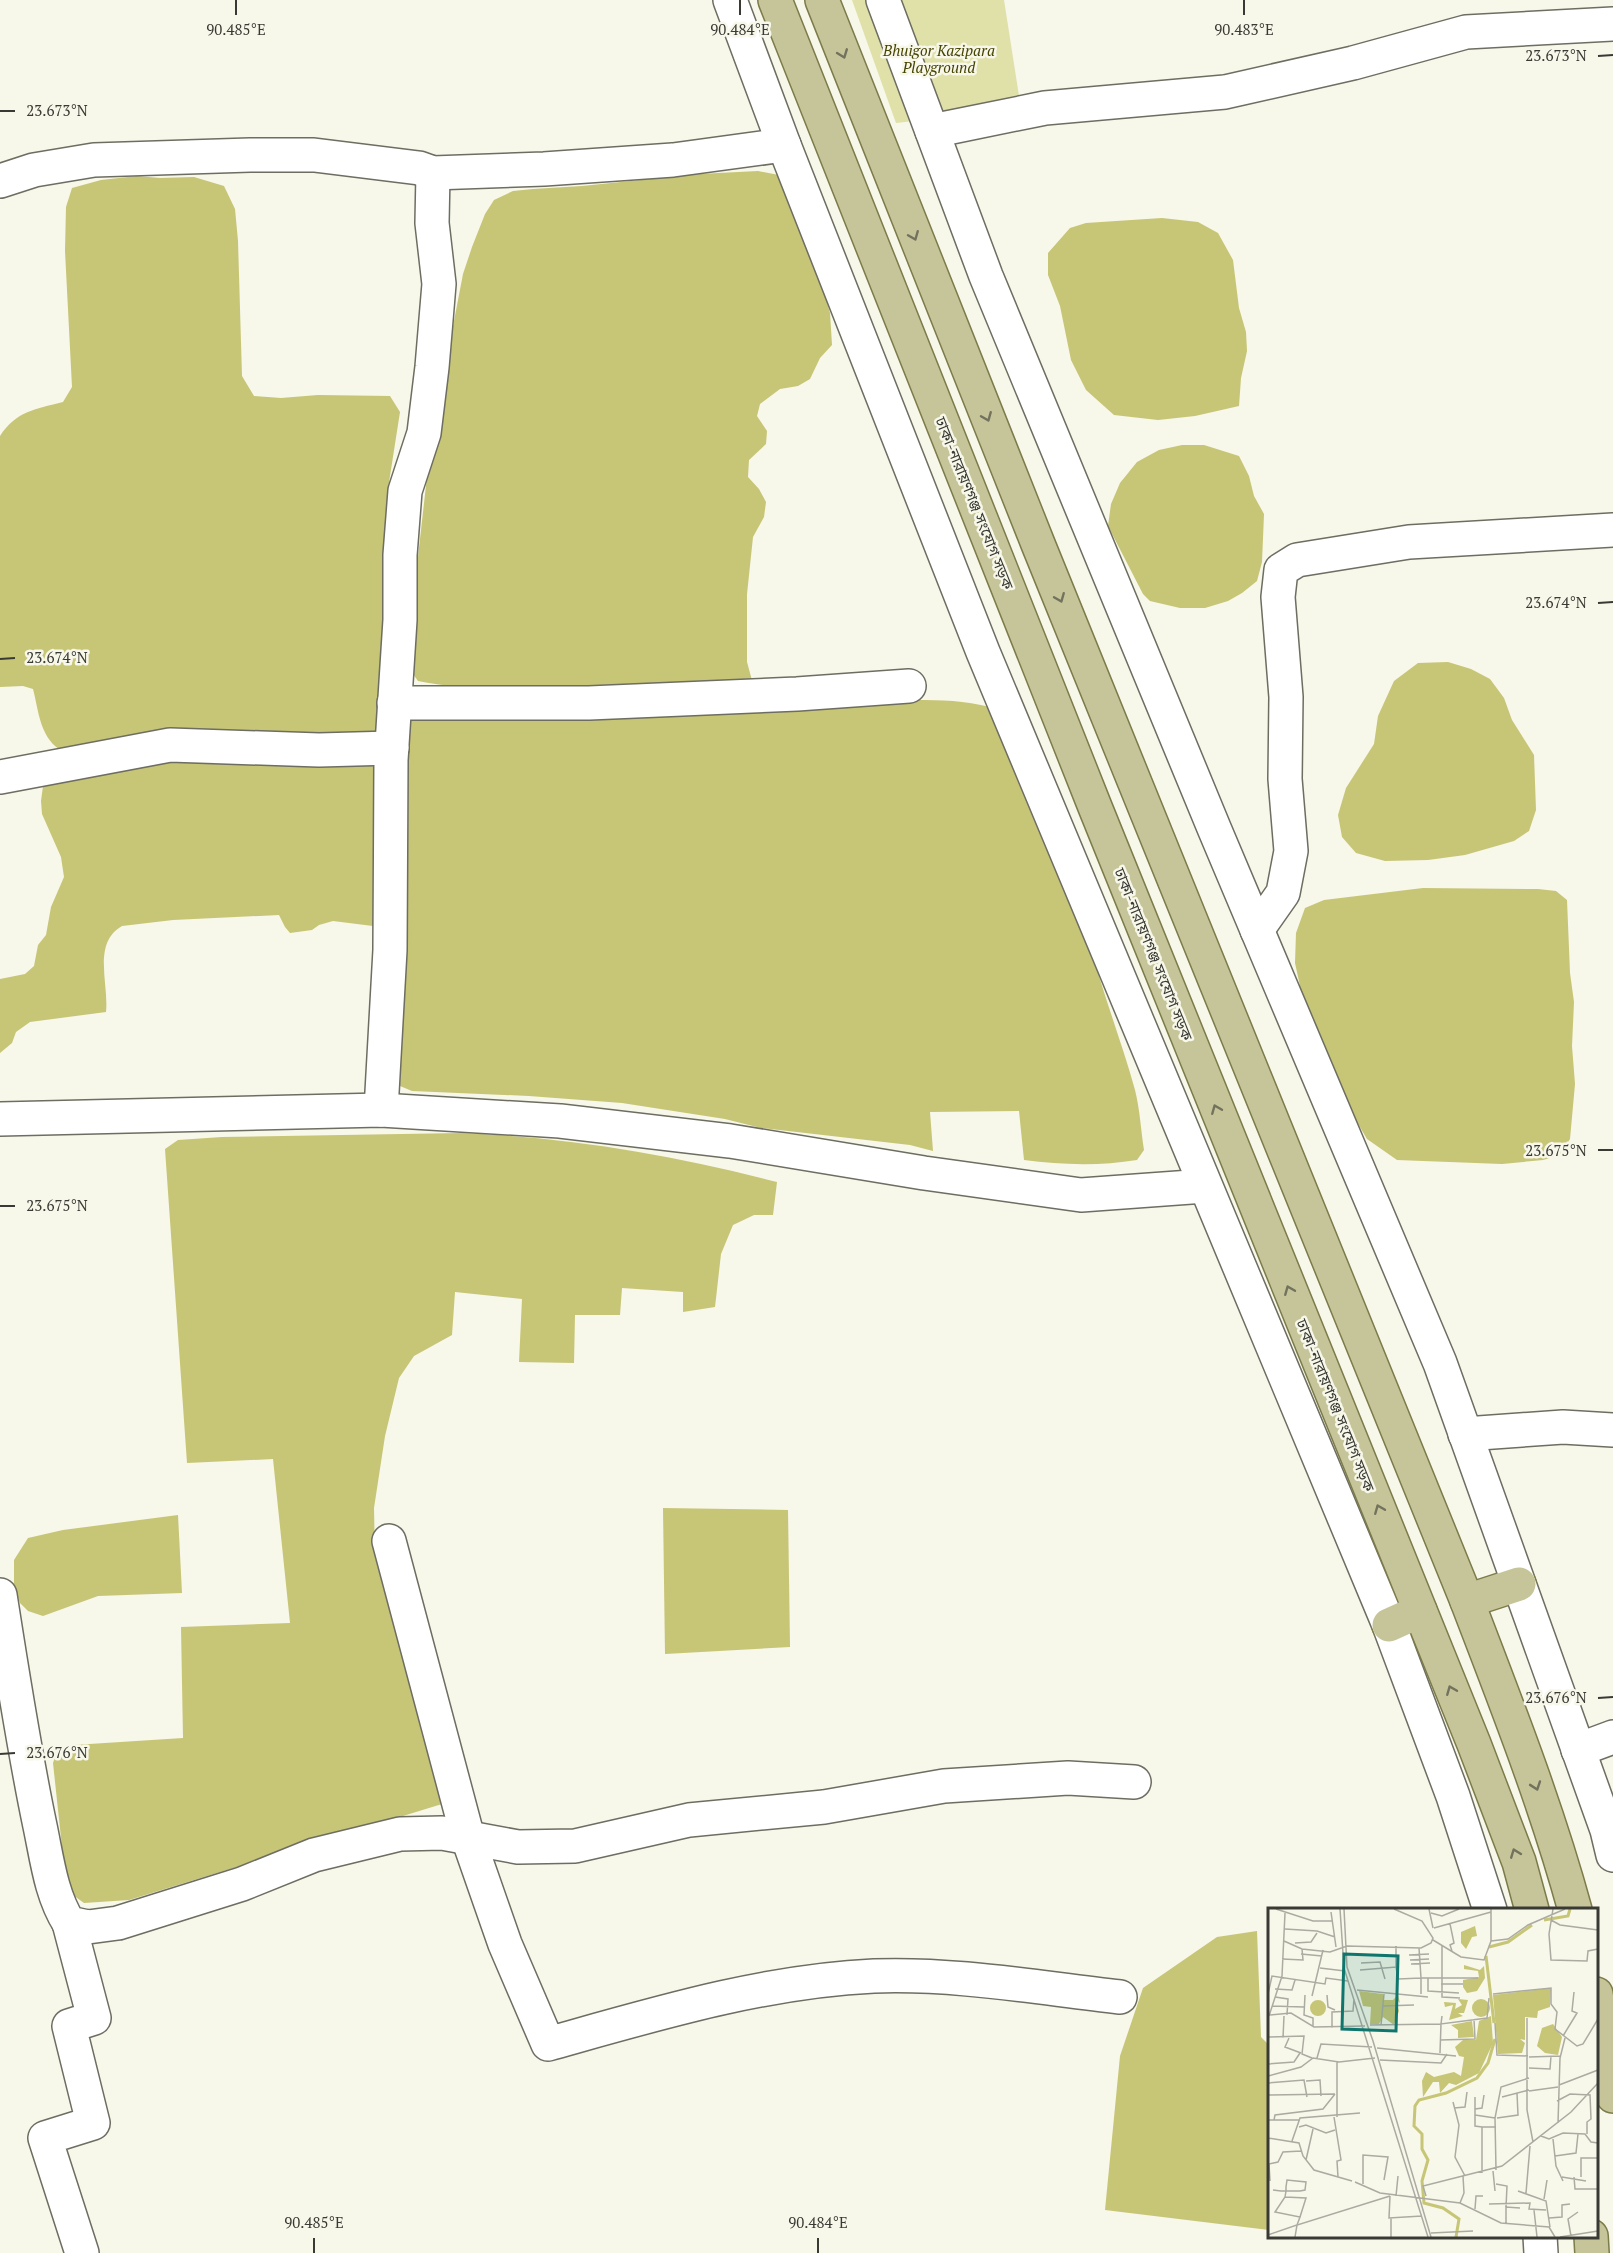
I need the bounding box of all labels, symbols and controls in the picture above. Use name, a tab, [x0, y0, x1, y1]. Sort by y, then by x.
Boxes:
text: 90.485°E	[206, 19, 266, 39]
text: 90.484°E	[710, 19, 770, 39]
text: 90.483°E	[1214, 19, 1274, 39]
park label: Bhuigor Kazipara Playground	[882, 40, 995, 77]
text: 23.673°N	[1525, 45, 1587, 65]
one-way arrow	[836, 48, 848, 59]
text: 23.673°N	[26, 100, 88, 120]
one-way arrow	[907, 230, 919, 241]
one-way arrow	[980, 411, 992, 422]
street label: ঢাকা-নারায়ণগঞ্জ সংযোগ সড়ক	[931, 413, 1019, 593]
one-way arrow	[1053, 592, 1065, 603]
text: 23.674°N	[1525, 592, 1587, 612]
text: 23.674°N	[26, 647, 88, 667]
street label: ঢাকা-নারায়ণগঞ্জ সংযোগ সড়ক	[1110, 864, 1198, 1044]
one-way arrow	[1211, 1104, 1223, 1115]
text: 23.675°N	[1525, 1140, 1587, 1160]
text: 23.675°N	[26, 1195, 88, 1215]
one-way arrow	[1284, 1285, 1296, 1296]
street label: ঢাকা-নারায়ণগঞ্জ সংযোগ সড়ক	[1292, 1315, 1380, 1495]
one-way arrow	[1374, 1504, 1386, 1515]
one-way arrow	[1446, 1685, 1458, 1696]
text: 23.676°N	[1525, 1687, 1587, 1707]
text: 23.676°N	[26, 1742, 88, 1762]
one-way arrow	[1528, 1780, 1541, 1791]
one-way arrow	[1510, 1849, 1523, 1859]
inset map	[1268, 1908, 1598, 2238]
text: 90.485°E	[284, 2212, 344, 2232]
text: 90.484°E	[788, 2212, 848, 2232]

